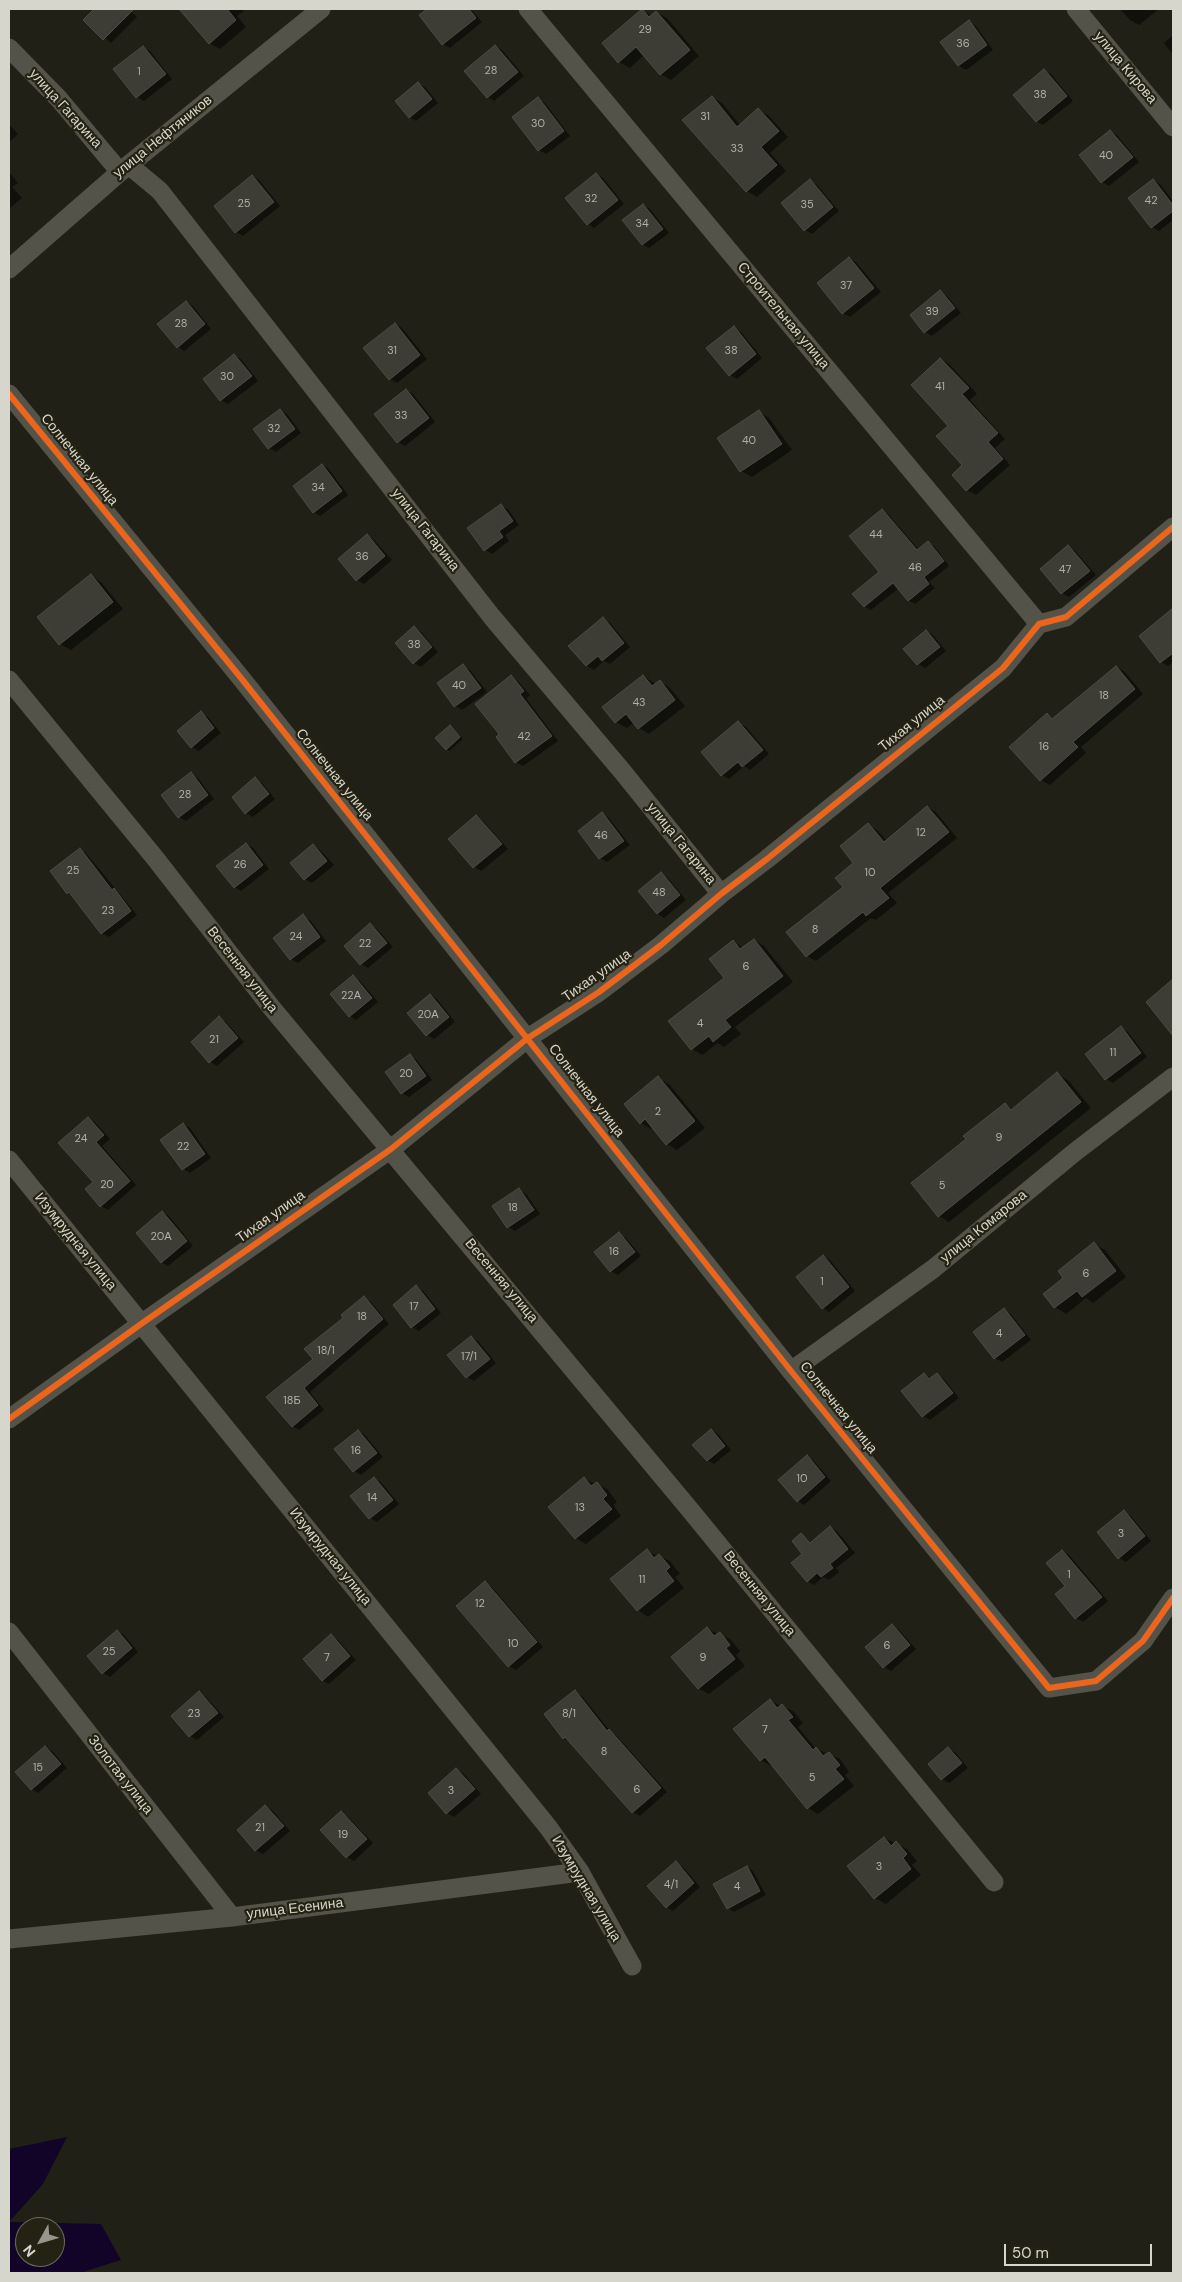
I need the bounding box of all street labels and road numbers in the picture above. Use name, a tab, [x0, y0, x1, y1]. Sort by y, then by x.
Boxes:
street label: улица Кирова	[1090, 29, 1160, 107]
street label: улица Гагарина	[25, 66, 105, 152]
street label: улица Нефтяников	[110, 92, 216, 182]
street label: Строительная улица	[733, 259, 833, 373]
street label: Солнечная улица	[37, 411, 121, 509]
street label: улица Гагарина	[387, 485, 463, 575]
street label: Тихая улица	[876, 692, 948, 756]
street label: Солнечная улица	[292, 726, 376, 824]
street label: улица Гагарина	[643, 800, 719, 888]
street label: Весенняя улица	[203, 924, 281, 1016]
street label: Тихая улица	[559, 946, 635, 1006]
street label: Солнечная улица	[544, 1041, 628, 1141]
street label: Тихая улица	[233, 1187, 309, 1247]
street label: улица Комарова	[937, 1187, 1031, 1267]
street label: Изумрудная улица	[31, 1190, 119, 1294]
street label: Весенняя улица	[461, 1235, 541, 1327]
street label: Солнечная улица	[796, 1359, 880, 1457]
street label: Изумрудная улица	[286, 1505, 374, 1609]
street label: Весенняя улица	[720, 1548, 798, 1640]
street label: Золотая улица	[84, 1732, 156, 1818]
street label: Изумрудная улица	[548, 1833, 624, 1945]
street label: улица Есенина	[246, 1895, 344, 1923]

